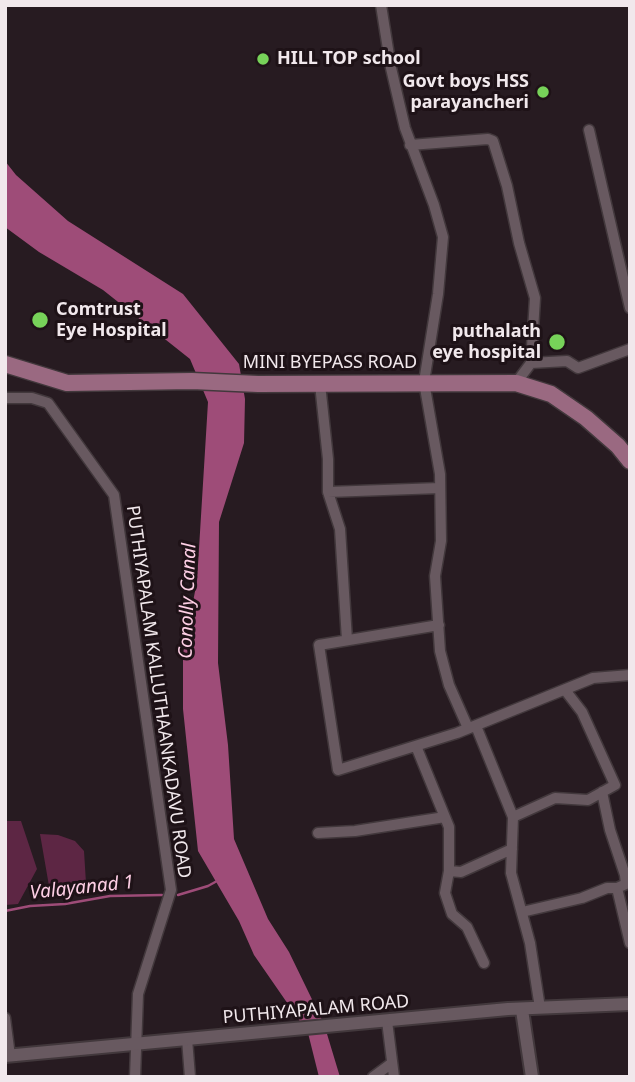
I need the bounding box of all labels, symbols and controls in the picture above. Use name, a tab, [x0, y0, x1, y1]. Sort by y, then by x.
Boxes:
place label: HILL TOP school	[277, 48, 421, 70]
marker: HILL TOP school	[255, 51, 271, 67]
place label: Govt boys HSS parayancheri	[402, 71, 529, 114]
marker: Govt boys HSS parayancheri	[535, 84, 551, 100]
place label: Comtrust Eye Hospital	[56, 299, 167, 342]
marker: Comtrust Eye Hospital	[30, 310, 50, 330]
place label: puthalath eye hospital	[432, 321, 541, 364]
marker: puthalath eye hospital	[547, 332, 567, 352]
street label: MINI BYEPASS ROAD	[243, 352, 417, 374]
street label: PUTHIYAPALAM KALLUTHAANKADAVU ROAD	[121, 504, 195, 880]
water label: Conolly Canal	[175, 543, 201, 659]
water label: Valayanad 1	[29, 871, 135, 905]
street label: PUTHIYAPALAM ROAD	[222, 991, 410, 1029]

